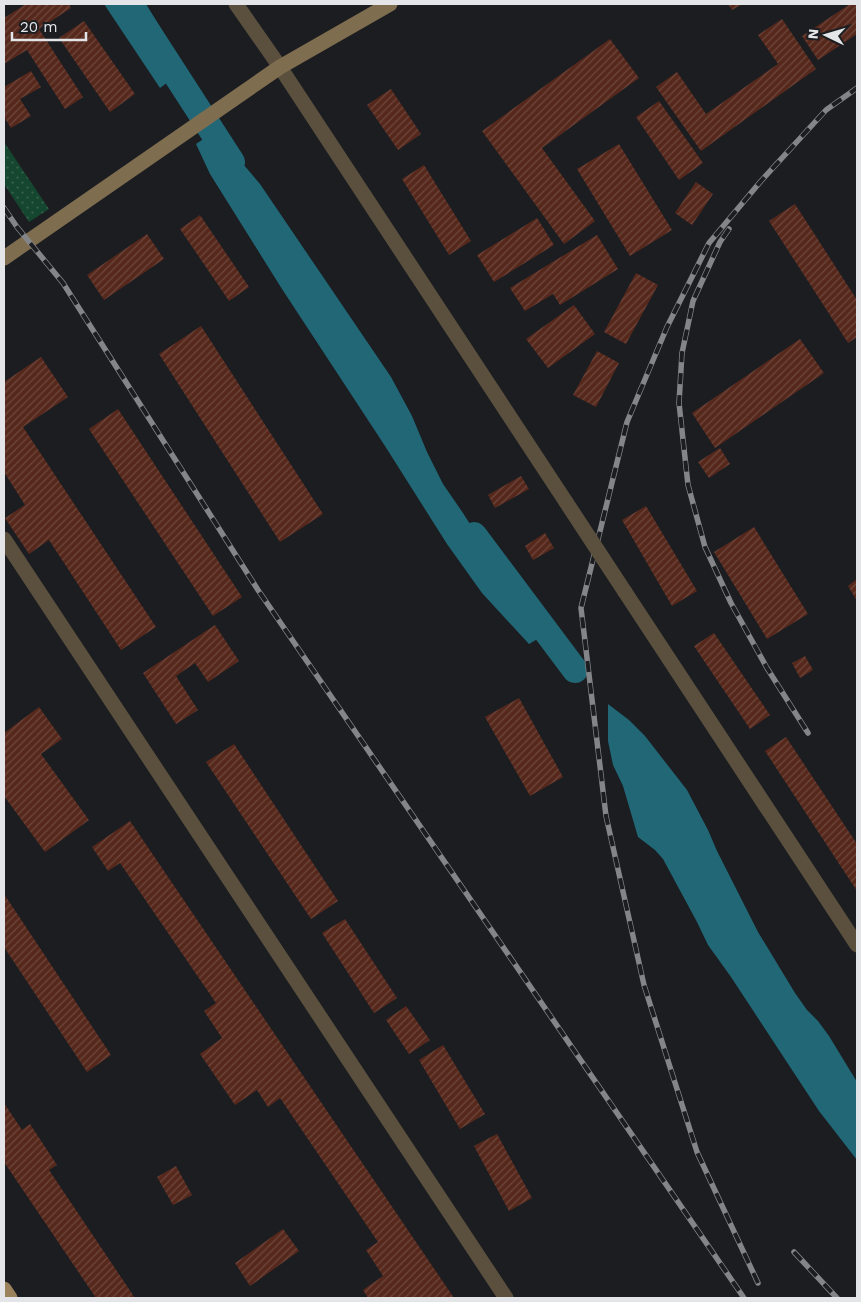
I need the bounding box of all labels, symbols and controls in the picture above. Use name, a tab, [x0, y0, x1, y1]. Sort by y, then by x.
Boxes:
scale bar	[12, 10, 86, 42]
north arrow	[801, 10, 851, 60]
text: 20 m	[20, 18, 58, 36]
text: N	[805, 28, 821, 40]

